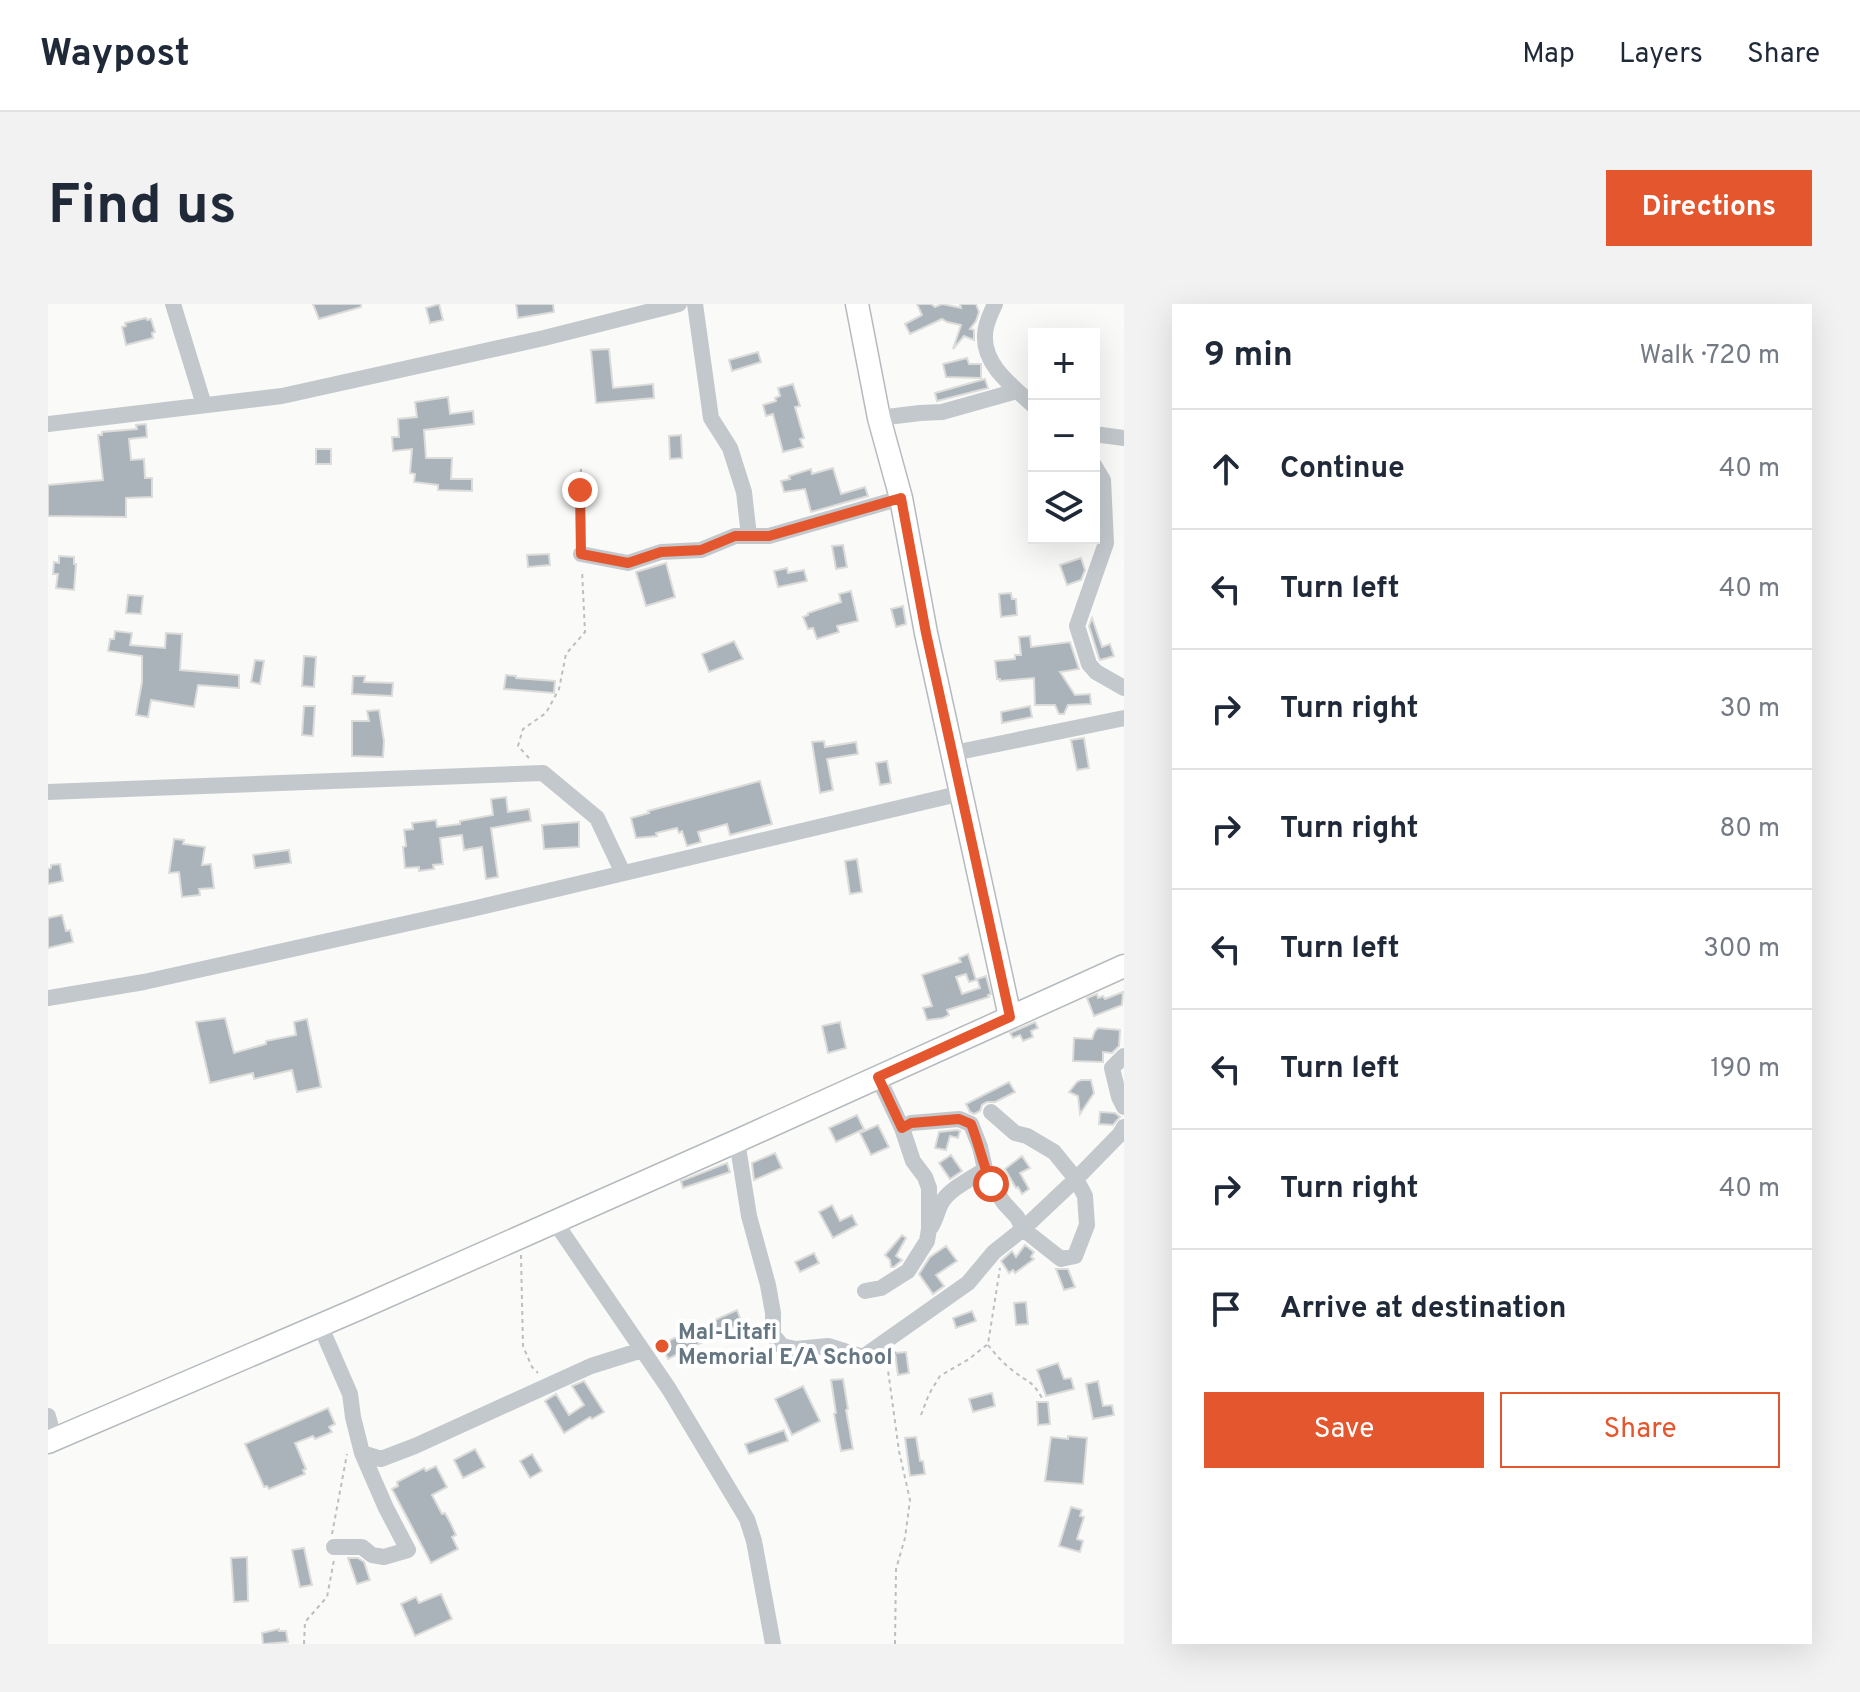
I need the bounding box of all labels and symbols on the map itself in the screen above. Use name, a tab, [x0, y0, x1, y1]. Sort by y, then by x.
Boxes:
route end	[562, 472, 598, 508]
route start	[973, 1166, 1009, 1202]
place label: Mal-Litafi Memorial E/A School	[678, 1320, 893, 1372]
marker: Mal-Litafi Memorial E/A School	[653, 1337, 671, 1355]

